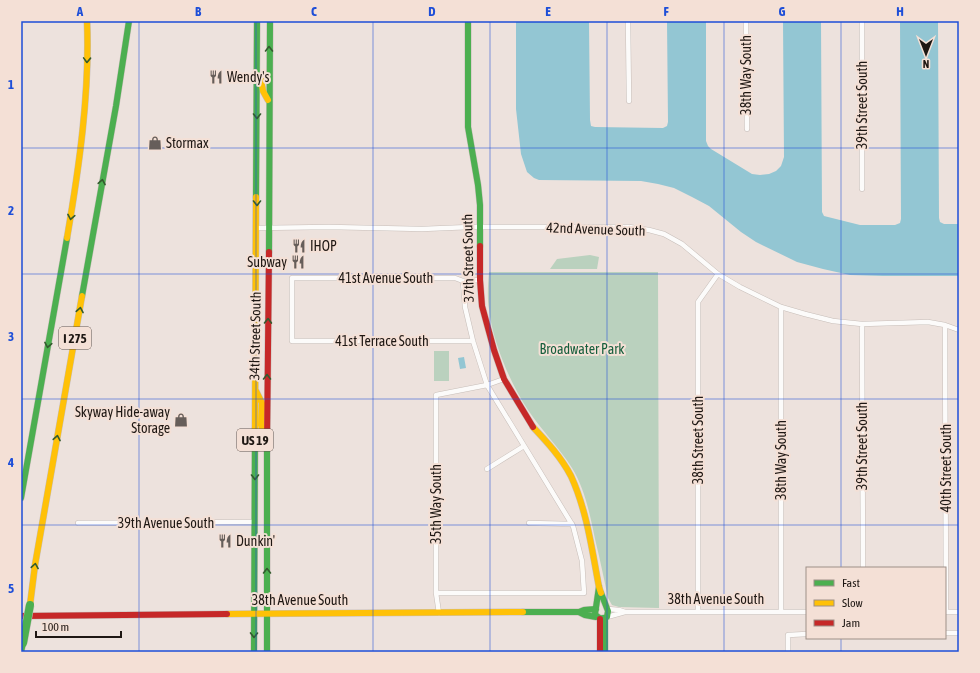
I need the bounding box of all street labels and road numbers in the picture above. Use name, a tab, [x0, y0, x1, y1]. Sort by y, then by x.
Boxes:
street label: 38th Way South	[738, 35, 754, 115]
street label: 39th Street South	[854, 61, 870, 149]
street label: 37th Street South	[459, 214, 477, 302]
street label: 42nd Avenue South	[546, 219, 646, 239]
street label: 41st Avenue South	[339, 270, 433, 286]
street label: 34th Street South	[246, 292, 264, 380]
road number: I 275	[59, 327, 91, 349]
street label: 41st Terrace South	[335, 333, 429, 349]
street label: 38th Street South	[690, 396, 706, 484]
street label: 39th Street South	[854, 402, 870, 490]
street label: 38th Way South	[773, 420, 789, 500]
street label: 40th Street South	[938, 424, 954, 512]
road number: US 19	[237, 429, 273, 451]
street label: 35th Way South	[428, 464, 444, 544]
street label: 39th Avenue South	[118, 515, 214, 531]
street label: 38th Avenue South	[668, 591, 764, 607]
street label: 38th Avenue South	[252, 592, 348, 608]

